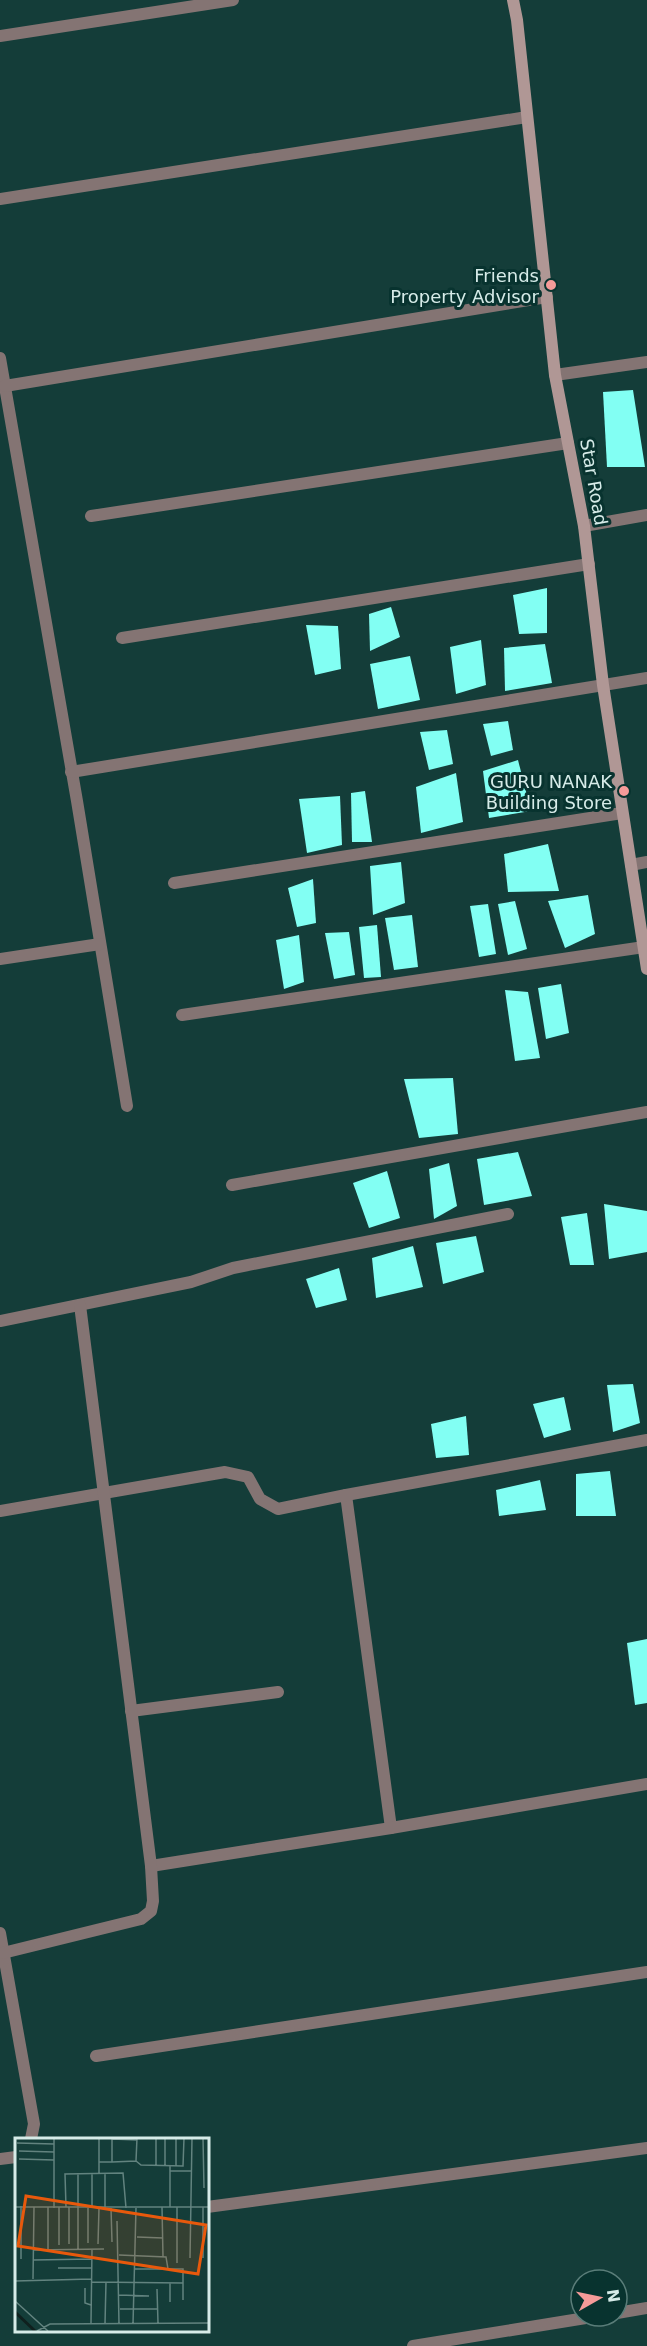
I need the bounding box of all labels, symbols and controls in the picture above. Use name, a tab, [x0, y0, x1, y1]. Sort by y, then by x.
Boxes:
place label: Friends Property Advisor	[390, 265, 540, 307]
marker: Friends Property Advisor	[544, 278, 558, 292]
street label: Star Road	[576, 437, 612, 527]
place label: GURU NANAK Building Store	[486, 771, 613, 813]
marker: GURU NANAK Building Store	[617, 784, 631, 798]
inset map	[15, 2138, 208, 2331]
north arrow	[569, 2268, 629, 2328]
text: N	[603, 2288, 624, 2304]

